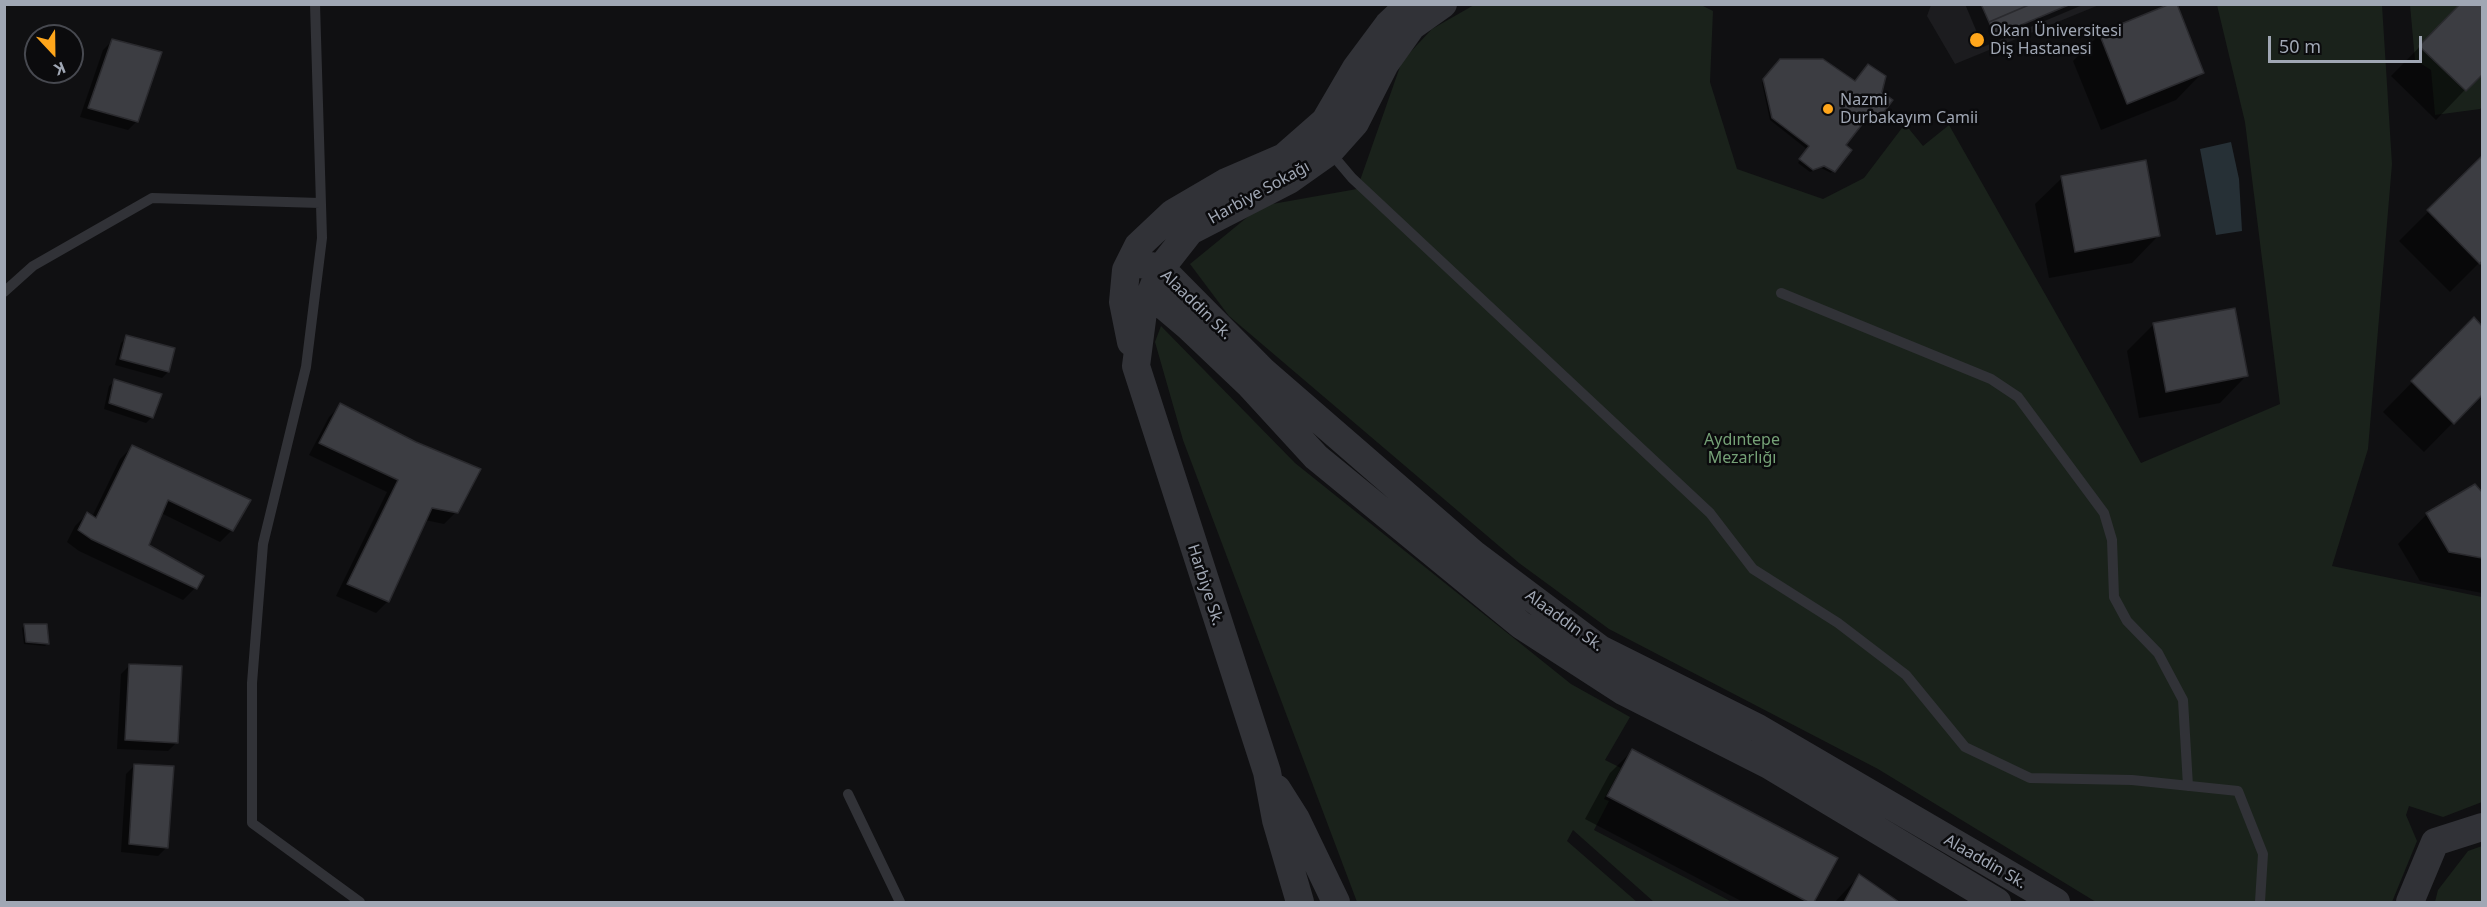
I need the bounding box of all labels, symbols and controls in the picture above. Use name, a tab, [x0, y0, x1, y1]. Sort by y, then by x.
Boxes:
place label: Okan Üniversitesi Diş Hastanesi	[1990, 21, 2122, 59]
north arrow	[24, 24, 84, 84]
scale bar	[2271, 24, 2426, 62]
marker: Okan Üniversitesi Diş Hastanesi	[1968, 31, 1986, 49]
text: 50 m	[2279, 34, 2321, 58]
text: K	[51, 57, 69, 81]
place label: Nazmi Durbakayım Camii	[1840, 90, 1978, 128]
marker: Nazmi Durbakayım Camii	[1821, 102, 1835, 116]
street label: Harbiye Sokağı	[1205, 157, 1313, 229]
street label: Alaaddin Sk.	[1156, 266, 1236, 344]
park label: Aydıntepe Mezarlığı	[1704, 430, 1780, 468]
street label: Harbiye Sk.	[1183, 542, 1227, 628]
street label: Alaaddin Sk.	[1521, 586, 1607, 656]
street label: Alaaddin Sk.	[1940, 831, 2030, 893]

